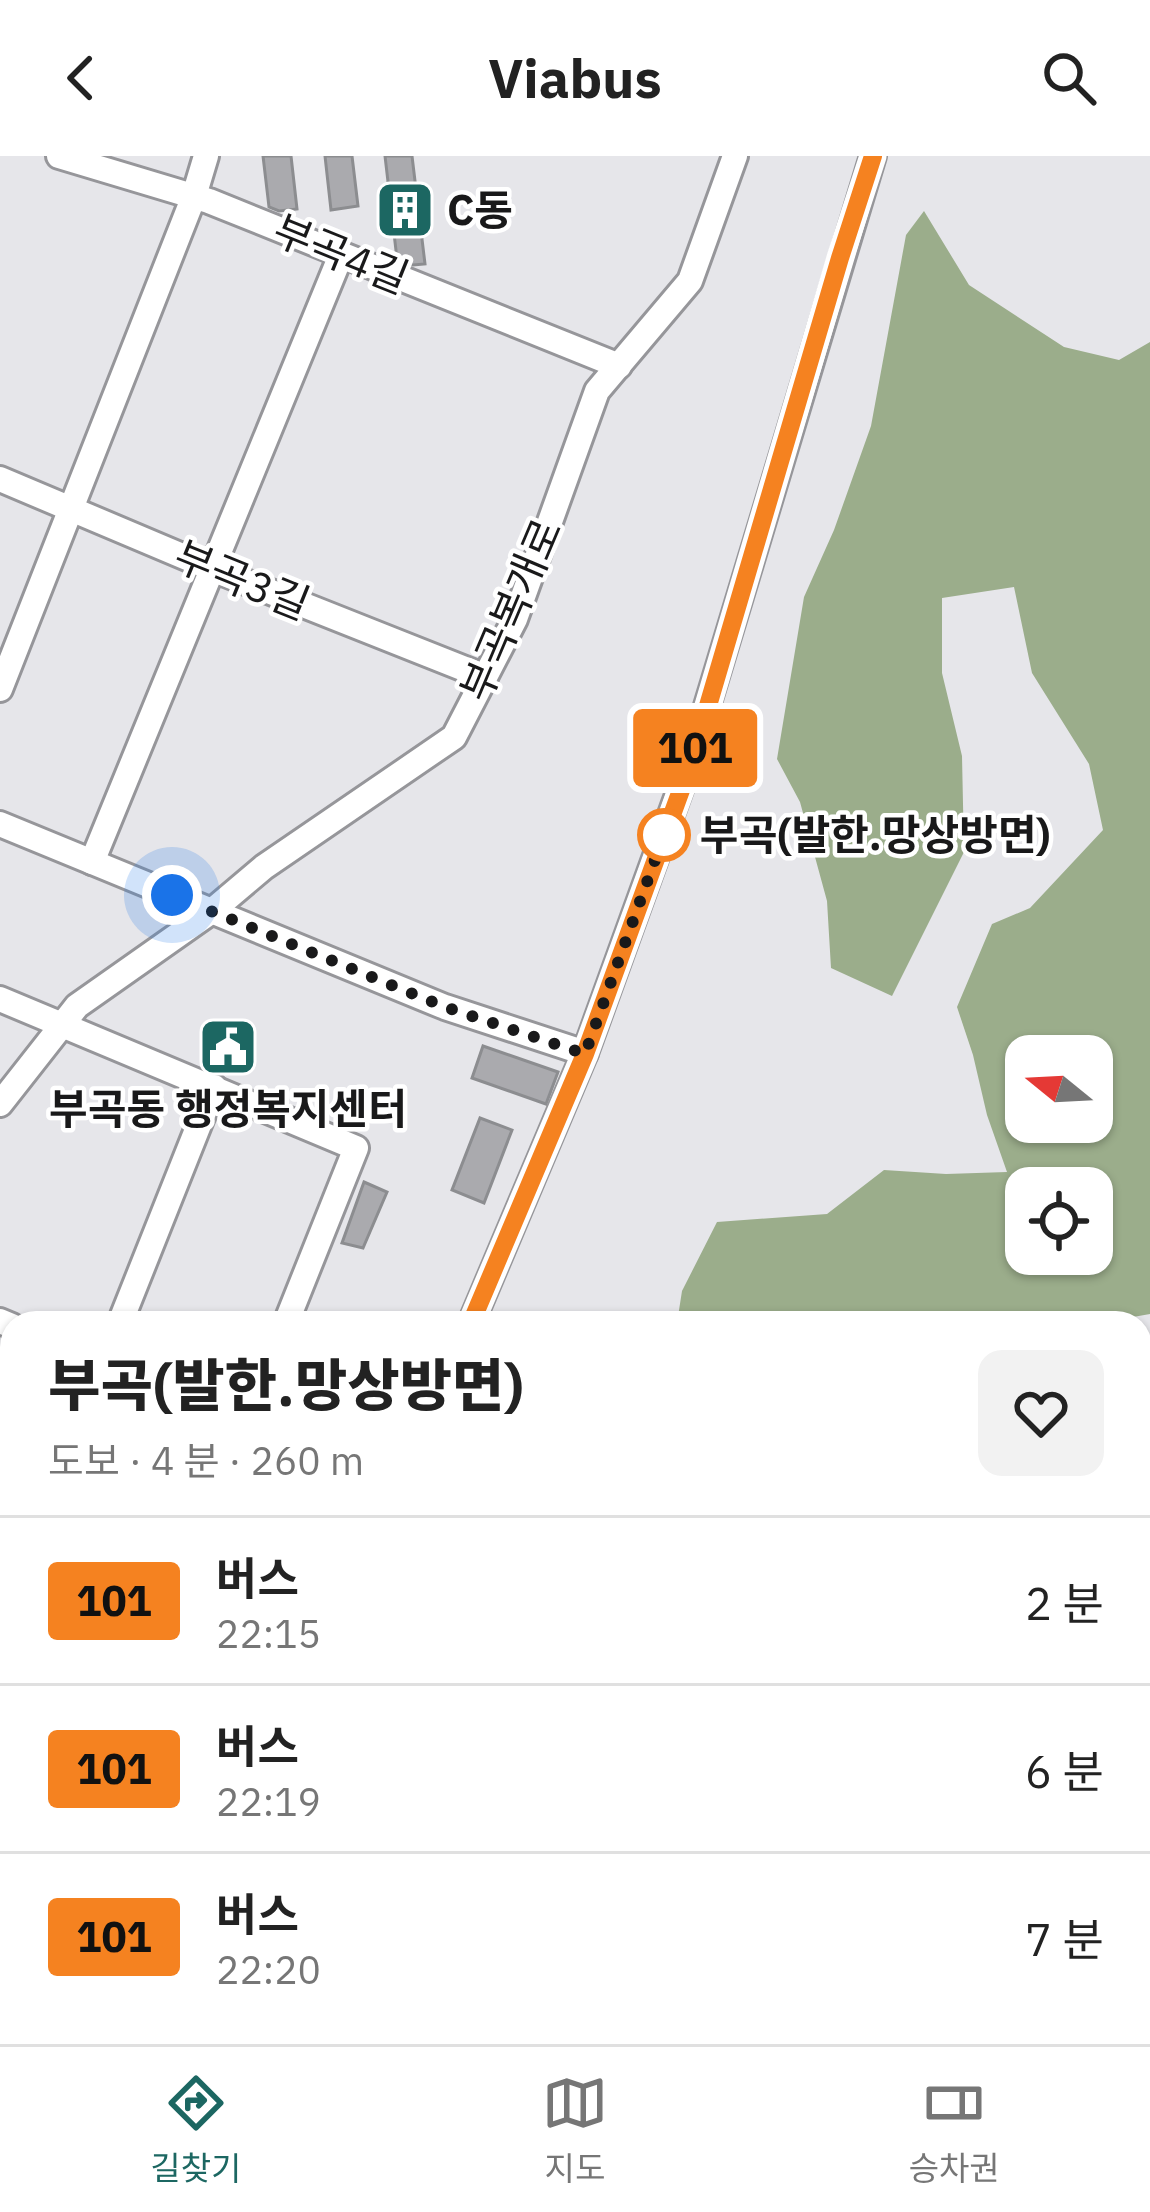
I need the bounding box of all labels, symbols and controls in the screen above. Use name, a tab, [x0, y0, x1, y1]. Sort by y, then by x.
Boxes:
text: Viabus	[488, 43, 662, 113]
icon: back	[48, 45, 114, 111]
icon: search	[1036, 45, 1102, 111]
building icon: C동	[374, 179, 436, 241]
place label: C동	[447, 182, 513, 237]
street label: 부곡4길	[265, 202, 417, 305]
street label: 부곡복개로	[447, 510, 574, 709]
street label: 부곡3길	[166, 528, 318, 631]
line badge: 101	[626, 709, 764, 787]
text: 101	[657, 720, 733, 775]
place label: 부곡(발한.망상방면)	[700, 807, 1051, 862]
marker: 부곡(발한.망상방면)	[639, 810, 689, 860]
your location	[142, 865, 202, 925]
public building icon: 부곡동 행정복지센터	[197, 1016, 259, 1078]
north arrow	[1005, 1035, 1113, 1143]
map controls	[1005, 1035, 1113, 1275]
place label: 부곡동 행정복지센터	[49, 1081, 407, 1136]
button: locate	[1005, 1167, 1113, 1275]
text: 부곡(발한.망상방면)	[48, 1348, 524, 1422]
button: heart	[978, 1350, 1104, 1476]
text: 도보 · 4 분 · 260 m	[48, 1435, 364, 1486]
text: 버스	[216, 1549, 299, 1607]
text: 101	[76, 1573, 152, 1628]
text: 2 분	[1025, 1574, 1104, 1632]
text: 22:15	[216, 1608, 321, 1659]
text: 버스	[216, 1717, 299, 1775]
text: 101	[76, 1741, 152, 1796]
text: 6 분	[1025, 1742, 1104, 1800]
text: 22:19	[216, 1776, 321, 1827]
text: 버스	[216, 1885, 299, 1943]
text: 101	[76, 1909, 152, 1964]
text: 7 분	[1025, 1910, 1104, 1968]
text: 22:20	[216, 1944, 321, 1995]
tab: 길찾기	[150, 2070, 241, 2190]
tab: 지도	[542, 2070, 608, 2190]
tab: 승차권	[909, 2070, 1000, 2190]

